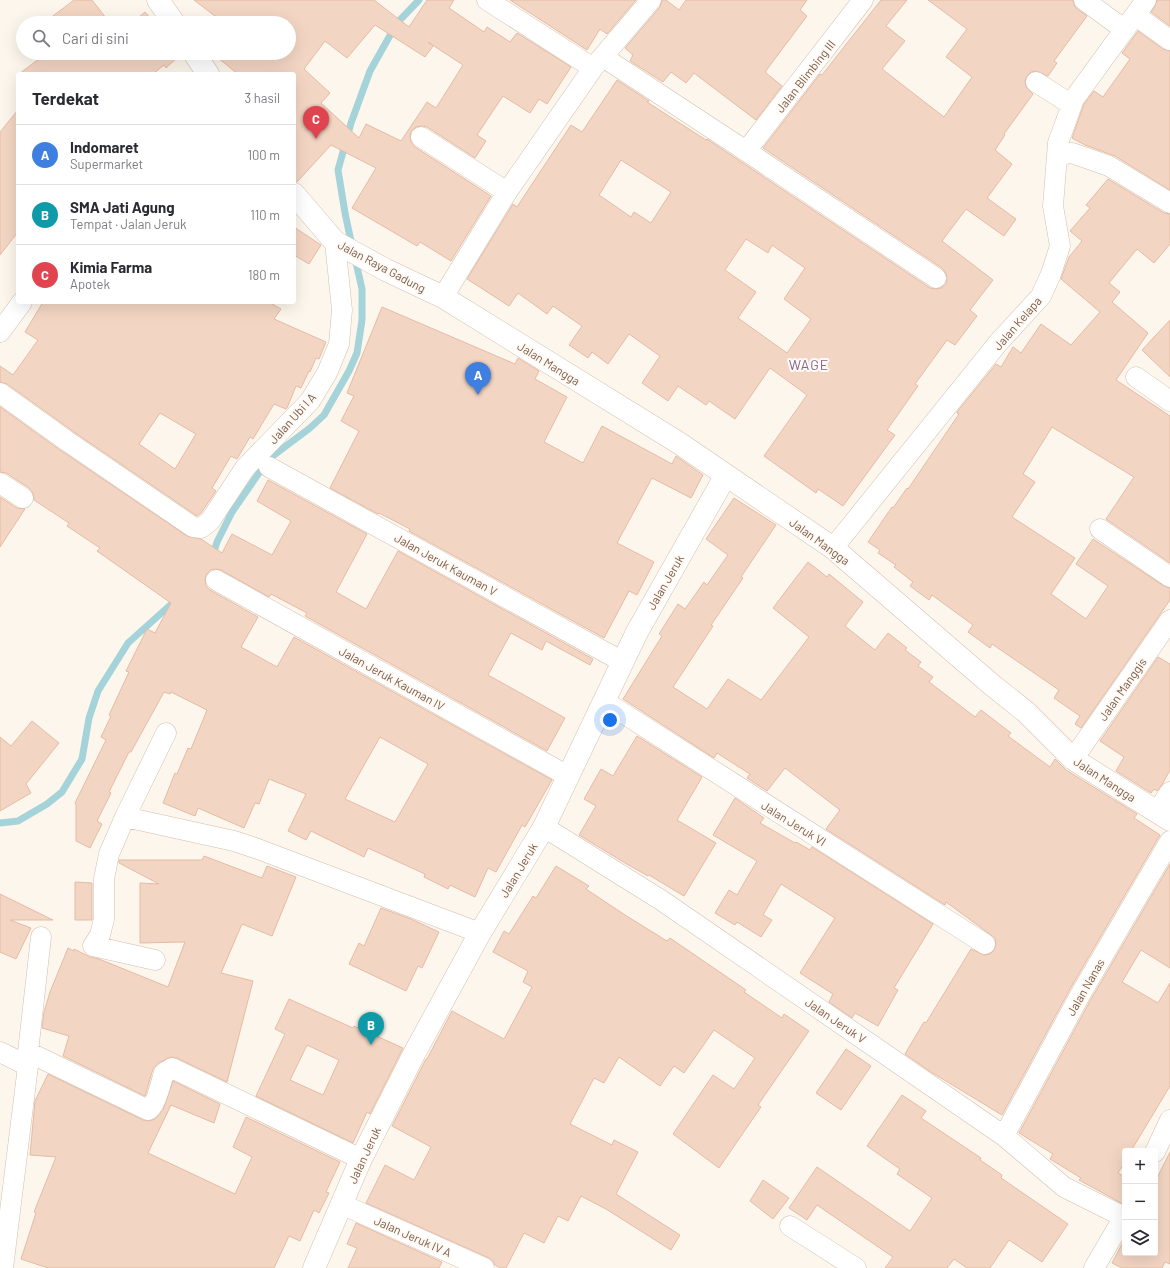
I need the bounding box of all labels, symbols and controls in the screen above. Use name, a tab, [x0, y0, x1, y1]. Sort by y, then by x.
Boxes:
search box	[16, 16, 296, 60]
icon: search	[30, 27, 52, 49]
text: Cari di sini	[62, 29, 129, 47]
street label: Jalan Blimbing III	[772, 37, 838, 115]
text: Terdekat	[32, 88, 99, 108]
text: 3 hasil	[244, 90, 280, 106]
pin: C	[303, 106, 329, 139]
text: Indomaret	[70, 138, 139, 156]
text: A	[41, 147, 49, 163]
text: 100 m	[247, 147, 280, 163]
text: Supermarket	[70, 156, 143, 172]
text: SMA Jati Agung	[70, 198, 175, 216]
text: B	[41, 207, 49, 223]
text: 110 m	[250, 207, 280, 223]
text: Tempat · Jalan Jeruk	[70, 216, 187, 232]
street label: Jalan Raya Gadung	[336, 237, 428, 295]
text: Kimia Farma	[70, 258, 152, 276]
text: C	[41, 267, 49, 283]
text: 180 m	[248, 267, 280, 283]
text: Apotek	[70, 276, 110, 292]
street label: Jalan Kelapa	[990, 293, 1044, 353]
street label: Jalan Mangga	[515, 338, 583, 388]
district label: WAGE	[789, 356, 829, 373]
pin: A	[465, 362, 491, 395]
street label: Jalan Ubi I A	[266, 390, 318, 446]
street label: Jalan Mangga	[787, 514, 853, 568]
street label: Jalan Jeruk Kauman V	[392, 530, 500, 598]
street label: Jalan Jeruk	[644, 552, 686, 612]
street label: Jalan Jeruk Kauman IV	[337, 643, 447, 713]
street label: Jalan Manggis	[1095, 655, 1149, 723]
your location	[600, 710, 620, 730]
street label: Jalan Mangga	[1071, 754, 1139, 804]
street label: Jalan Jeruk VI	[759, 798, 829, 848]
street label: Jalan Jeruk	[496, 840, 540, 900]
street label: Jalan Nanas	[1063, 956, 1107, 1018]
street label: Jalan Jeruk V	[803, 995, 869, 1045]
pin: B	[358, 1012, 384, 1045]
street label: Jalan Jeruk	[345, 1124, 383, 1186]
map controls	[1122, 1148, 1158, 1256]
button: +	[1122, 1148, 1158, 1184]
button: −	[1122, 1184, 1158, 1220]
street label: Jalan Jeruk IV A	[372, 1213, 454, 1259]
button: layers	[1122, 1220, 1158, 1256]

